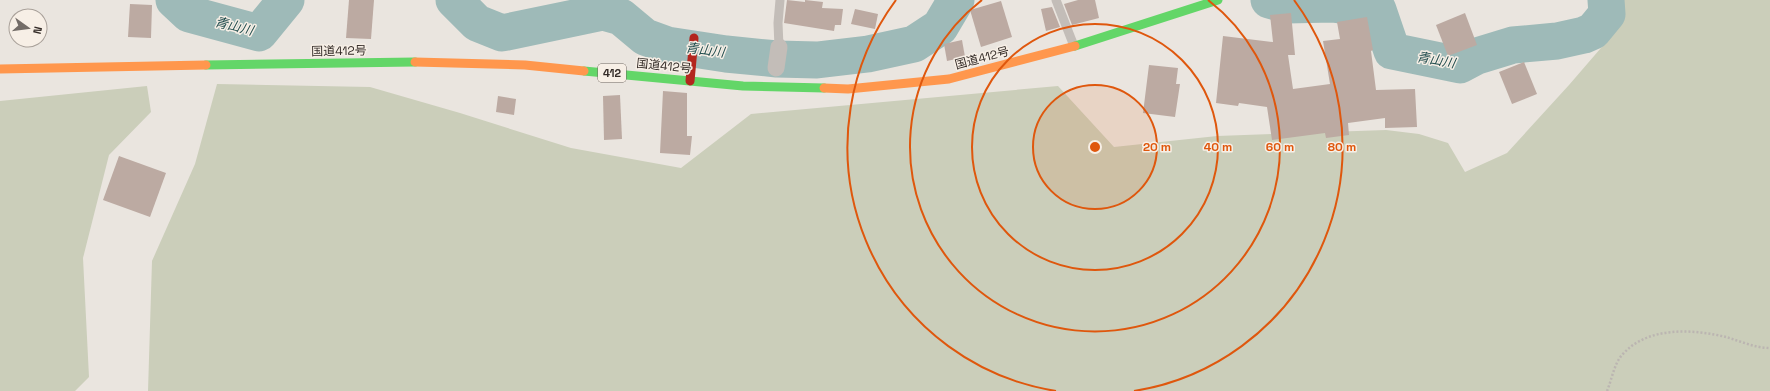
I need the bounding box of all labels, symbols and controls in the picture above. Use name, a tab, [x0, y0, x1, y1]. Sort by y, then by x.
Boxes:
north arrow	[8, 8, 48, 48]
water label: 青山川	[213, 13, 257, 39]
text: N	[30, 25, 45, 36]
water label: 青山川	[685, 39, 727, 61]
street label: 国道412号	[311, 43, 367, 59]
street label: 国道412号	[953, 43, 1011, 73]
water label: 青山川	[1415, 48, 1459, 72]
street label: 国道412号	[636, 55, 692, 77]
road number: 412	[598, 64, 626, 82]
text: 20 m	[1143, 139, 1171, 155]
text: 40 m	[1204, 139, 1232, 155]
text: 60 m	[1266, 139, 1294, 155]
text: 80 m	[1328, 139, 1356, 155]
centre of rings	[1088, 140, 1102, 154]

